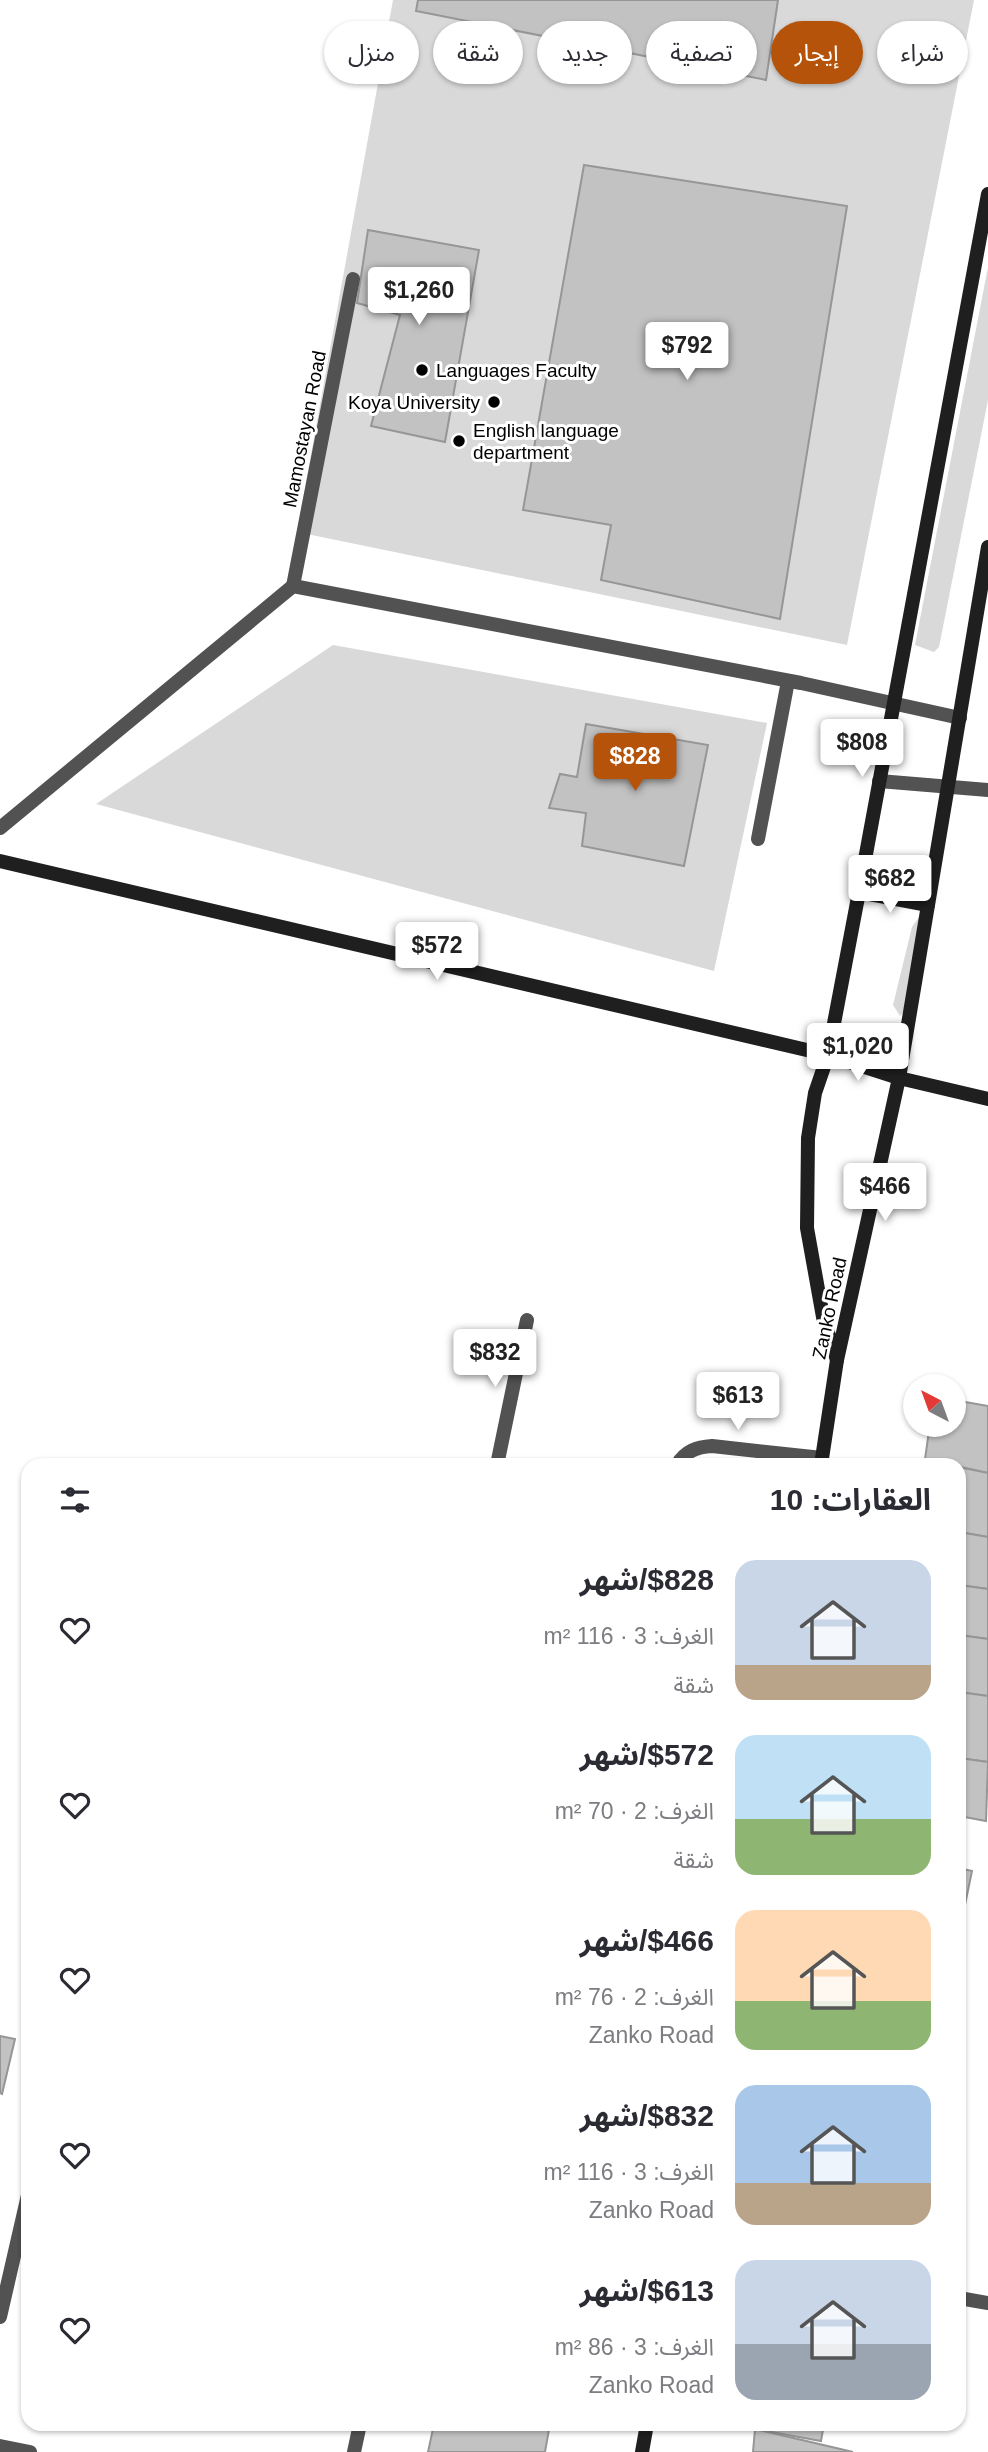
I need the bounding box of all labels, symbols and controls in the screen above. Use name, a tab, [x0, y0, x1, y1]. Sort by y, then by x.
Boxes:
chip: منزل	[324, 21, 419, 84]
chip: شقة	[433, 21, 523, 84]
chip: جديد	[537, 21, 632, 84]
chip: تصفية	[646, 21, 757, 84]
chip: إيجار	[771, 21, 863, 84]
chip: شراء	[877, 21, 968, 84]
pin: $1,260	[362, 268, 476, 327]
text: $1,260	[384, 277, 454, 303]
pin: $792	[646, 322, 728, 382]
text: $792	[661, 332, 713, 358]
street label: Mamostayan Road	[279, 349, 330, 509]
place label: Languages Faculty	[436, 360, 597, 381]
marker: Languages Faculty	[414, 362, 430, 378]
place label: Koya University	[348, 392, 480, 413]
marker: Koya University	[486, 394, 502, 410]
place label: English language department	[473, 420, 619, 463]
marker: English language department	[451, 433, 467, 449]
pin: $808	[821, 720, 903, 779]
text: $808	[836, 729, 888, 755]
pin: $828	[594, 734, 676, 793]
text: $828	[609, 743, 661, 769]
pin: $682	[849, 856, 931, 915]
text: $682	[864, 865, 916, 891]
pin: $572	[396, 922, 478, 982]
text: $572	[411, 932, 463, 958]
pin: $1,020	[801, 1024, 915, 1083]
text: $1,020	[823, 1033, 893, 1059]
pin: $466	[844, 1164, 926, 1223]
text: $466	[859, 1173, 911, 1199]
street label: Zanko Road	[808, 1255, 851, 1361]
pin: $832	[454, 1330, 536, 1389]
text: $832	[469, 1339, 521, 1365]
pin: $613	[697, 1372, 779, 1432]
north arrow	[903, 1374, 966, 1437]
map controls	[903, 1374, 966, 1437]
text: $613	[712, 1382, 764, 1408]
icon: filters	[56, 1481, 94, 1519]
text: العقارات: 10	[770, 1483, 931, 1516]
text: $828/شهر	[580, 1563, 714, 1596]
icon: home	[791, 1588, 875, 1672]
icon: heart	[56, 1611, 94, 1649]
text: الغرف: 3 · 116 m²	[544, 1623, 714, 1649]
text: شقة	[673, 1672, 714, 1698]
text: $572/شهر	[580, 1738, 714, 1771]
icon: home	[791, 1763, 875, 1847]
icon: heart	[56, 1786, 94, 1824]
text: الغرف: 2 · 70 m²	[555, 1798, 714, 1824]
text: شقة	[673, 1847, 714, 1873]
text: $466/شهر	[580, 1924, 714, 1957]
icon: home	[791, 1938, 875, 2022]
icon: heart	[56, 1961, 94, 1999]
text: الغرف: 2 · 76 m²	[555, 1984, 714, 2010]
text: Zanko Road	[589, 2022, 714, 2048]
text: $832/شهر	[580, 2099, 714, 2132]
icon: home	[791, 2113, 875, 2197]
icon: heart	[56, 2136, 94, 2174]
text: الغرف: 3 · 116 m²	[544, 2159, 714, 2185]
text: Zanko Road	[589, 2197, 714, 2223]
text: $613/شهر	[580, 2274, 714, 2307]
icon: home	[791, 2288, 875, 2372]
icon: heart	[56, 2311, 94, 2349]
text: الغرف: 3 · 86 m²	[555, 2334, 714, 2360]
text: Zanko Road	[589, 2372, 714, 2398]

